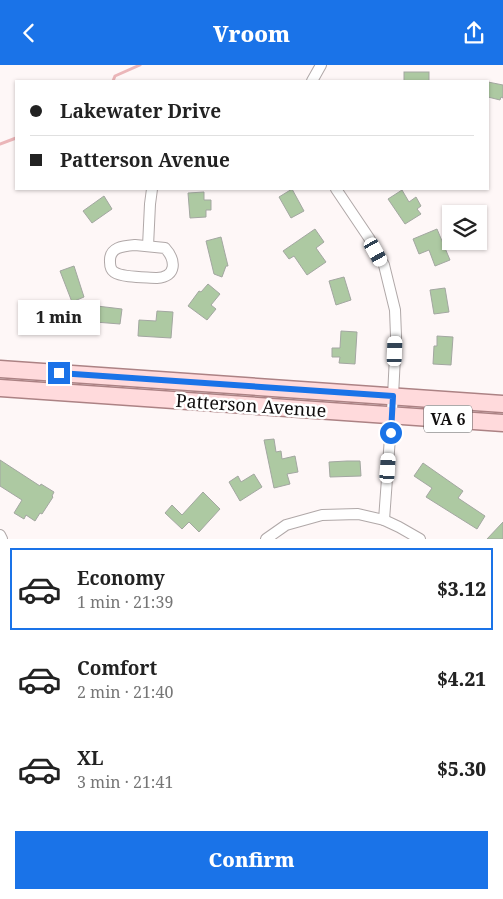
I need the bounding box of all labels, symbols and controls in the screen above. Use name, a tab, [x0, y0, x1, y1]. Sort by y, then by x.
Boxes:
text: Vroom	[213, 18, 290, 48]
icon: back	[15, 19, 43, 47]
icon: share	[460, 19, 488, 47]
text: Lakewater Drive	[60, 98, 221, 124]
text: Patterson Avenue	[60, 147, 230, 173]
map controls	[442, 205, 487, 250]
button: layers	[442, 205, 487, 250]
car	[362, 235, 389, 269]
callout: 1 min	[18, 301, 100, 335]
text: 1 min	[36, 306, 82, 328]
car	[386, 336, 403, 366]
route end	[48, 362, 70, 384]
street label: Patterson Avenue	[175, 388, 327, 422]
road number: VA 6	[424, 405, 472, 433]
route start	[380, 422, 402, 444]
car	[379, 453, 396, 483]
text: Economy	[77, 565, 165, 591]
icon: car	[17, 567, 62, 612]
text: $3.12	[437, 576, 486, 602]
text: 1 min · 21:39	[77, 591, 173, 613]
text: Comfort	[77, 655, 157, 681]
icon: car	[17, 657, 62, 702]
text: $4.21	[437, 666, 486, 692]
text: 2 min · 21:40	[77, 681, 173, 703]
text: XL	[77, 745, 103, 771]
icon: car	[17, 747, 62, 792]
text: $5.30	[437, 756, 486, 782]
text: 3 min · 21:41	[77, 771, 173, 793]
button: Confirm	[15, 831, 488, 889]

